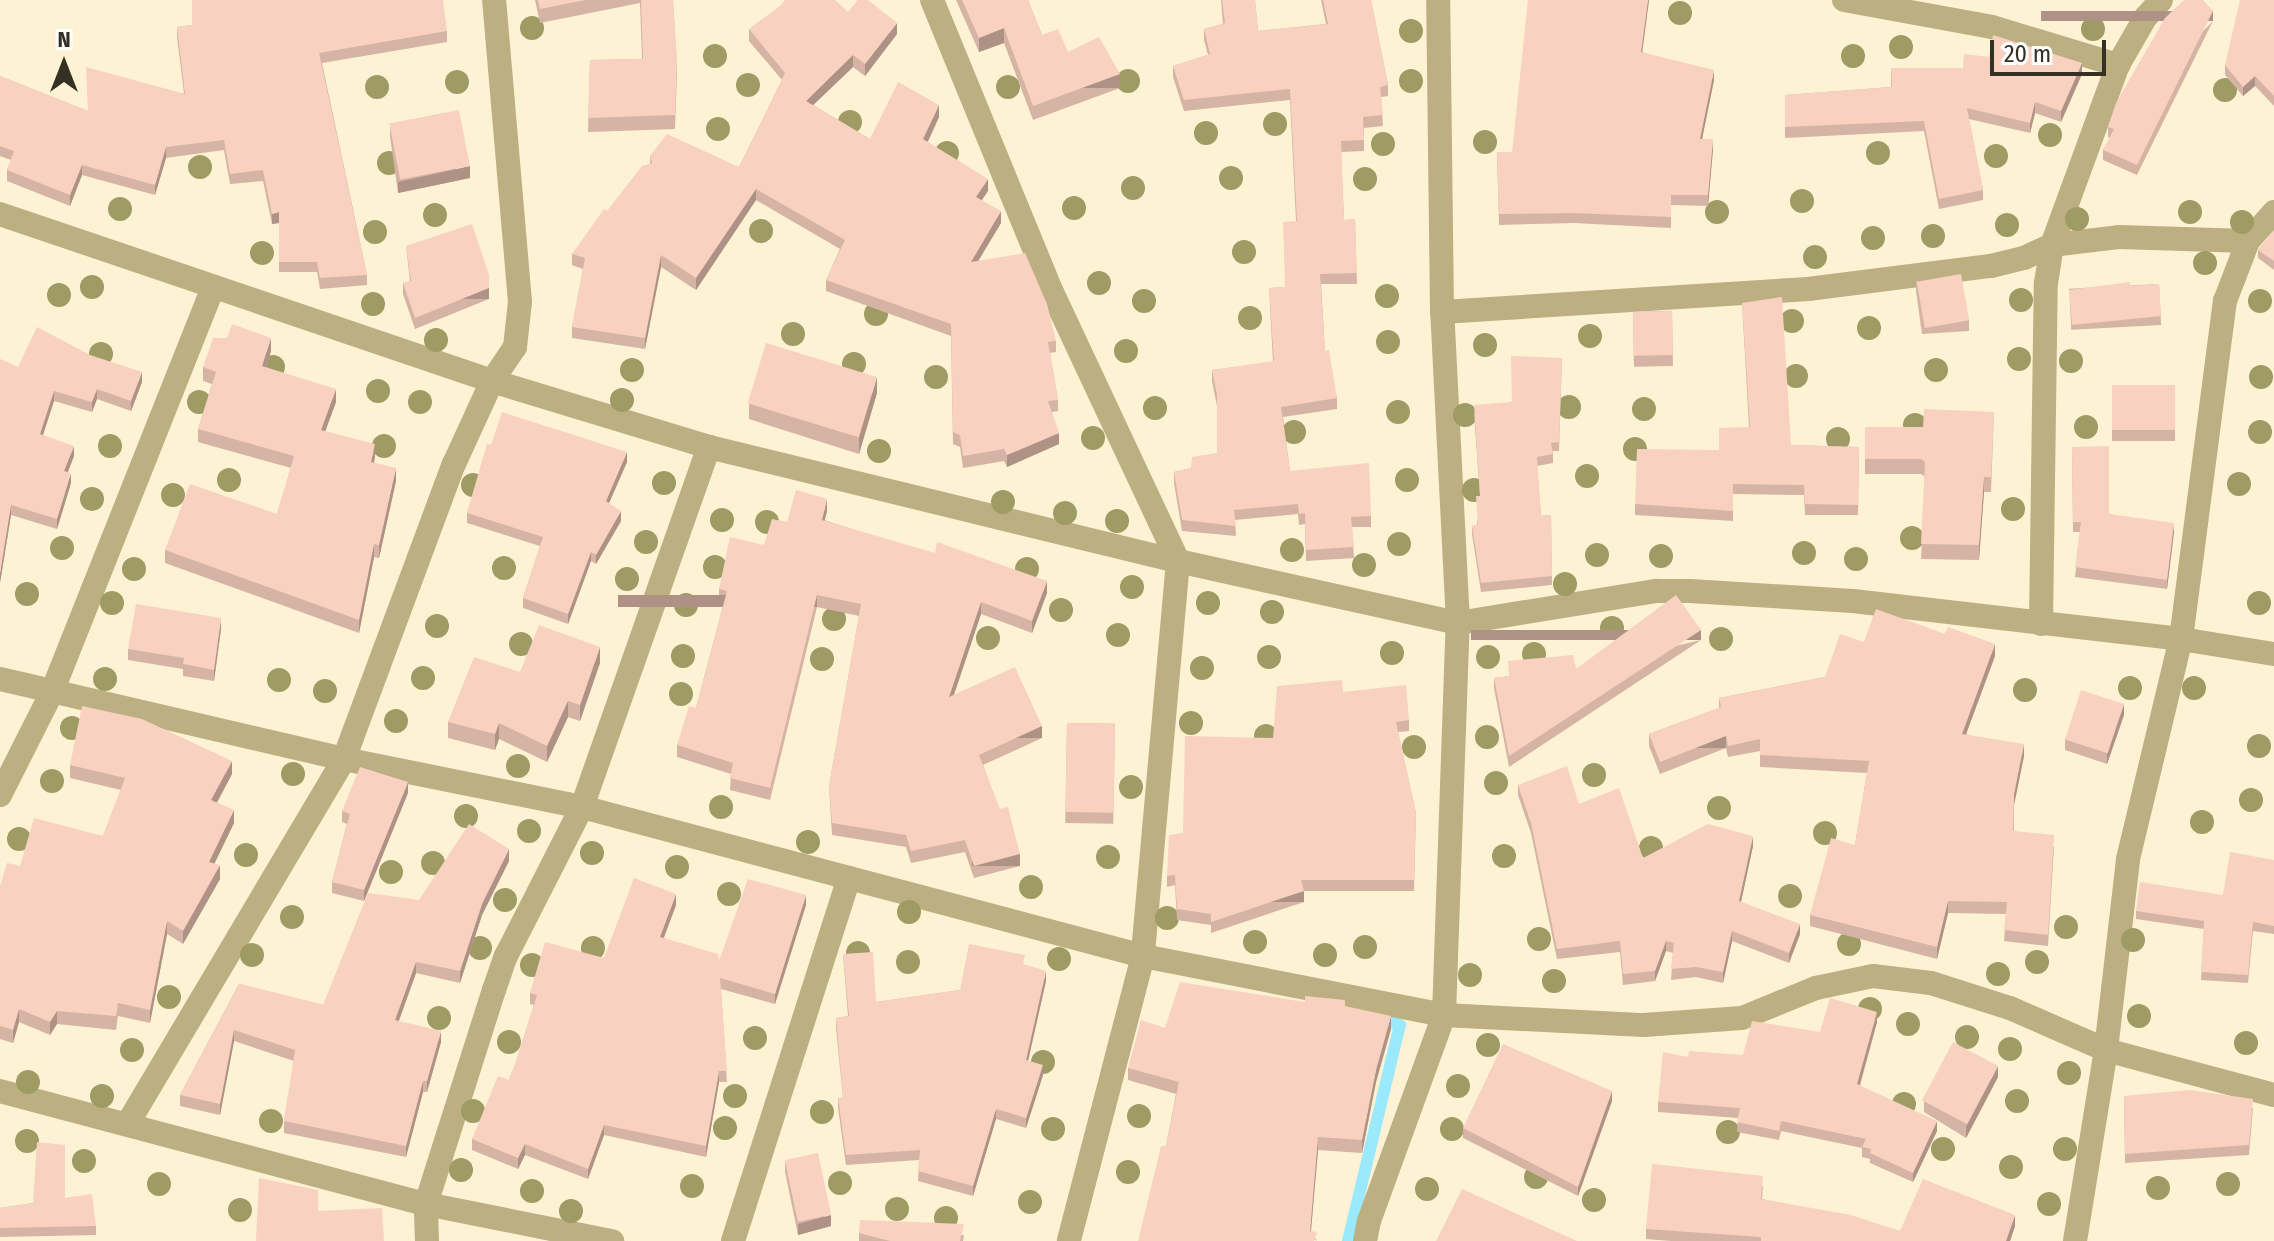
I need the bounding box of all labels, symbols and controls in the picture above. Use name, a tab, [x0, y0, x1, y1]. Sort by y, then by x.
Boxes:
north arrow	[24, 24, 104, 104]
scale bar	[1994, 24, 2110, 74]
text: N	[57, 26, 71, 53]
text: 20 m	[2004, 40, 2051, 68]

